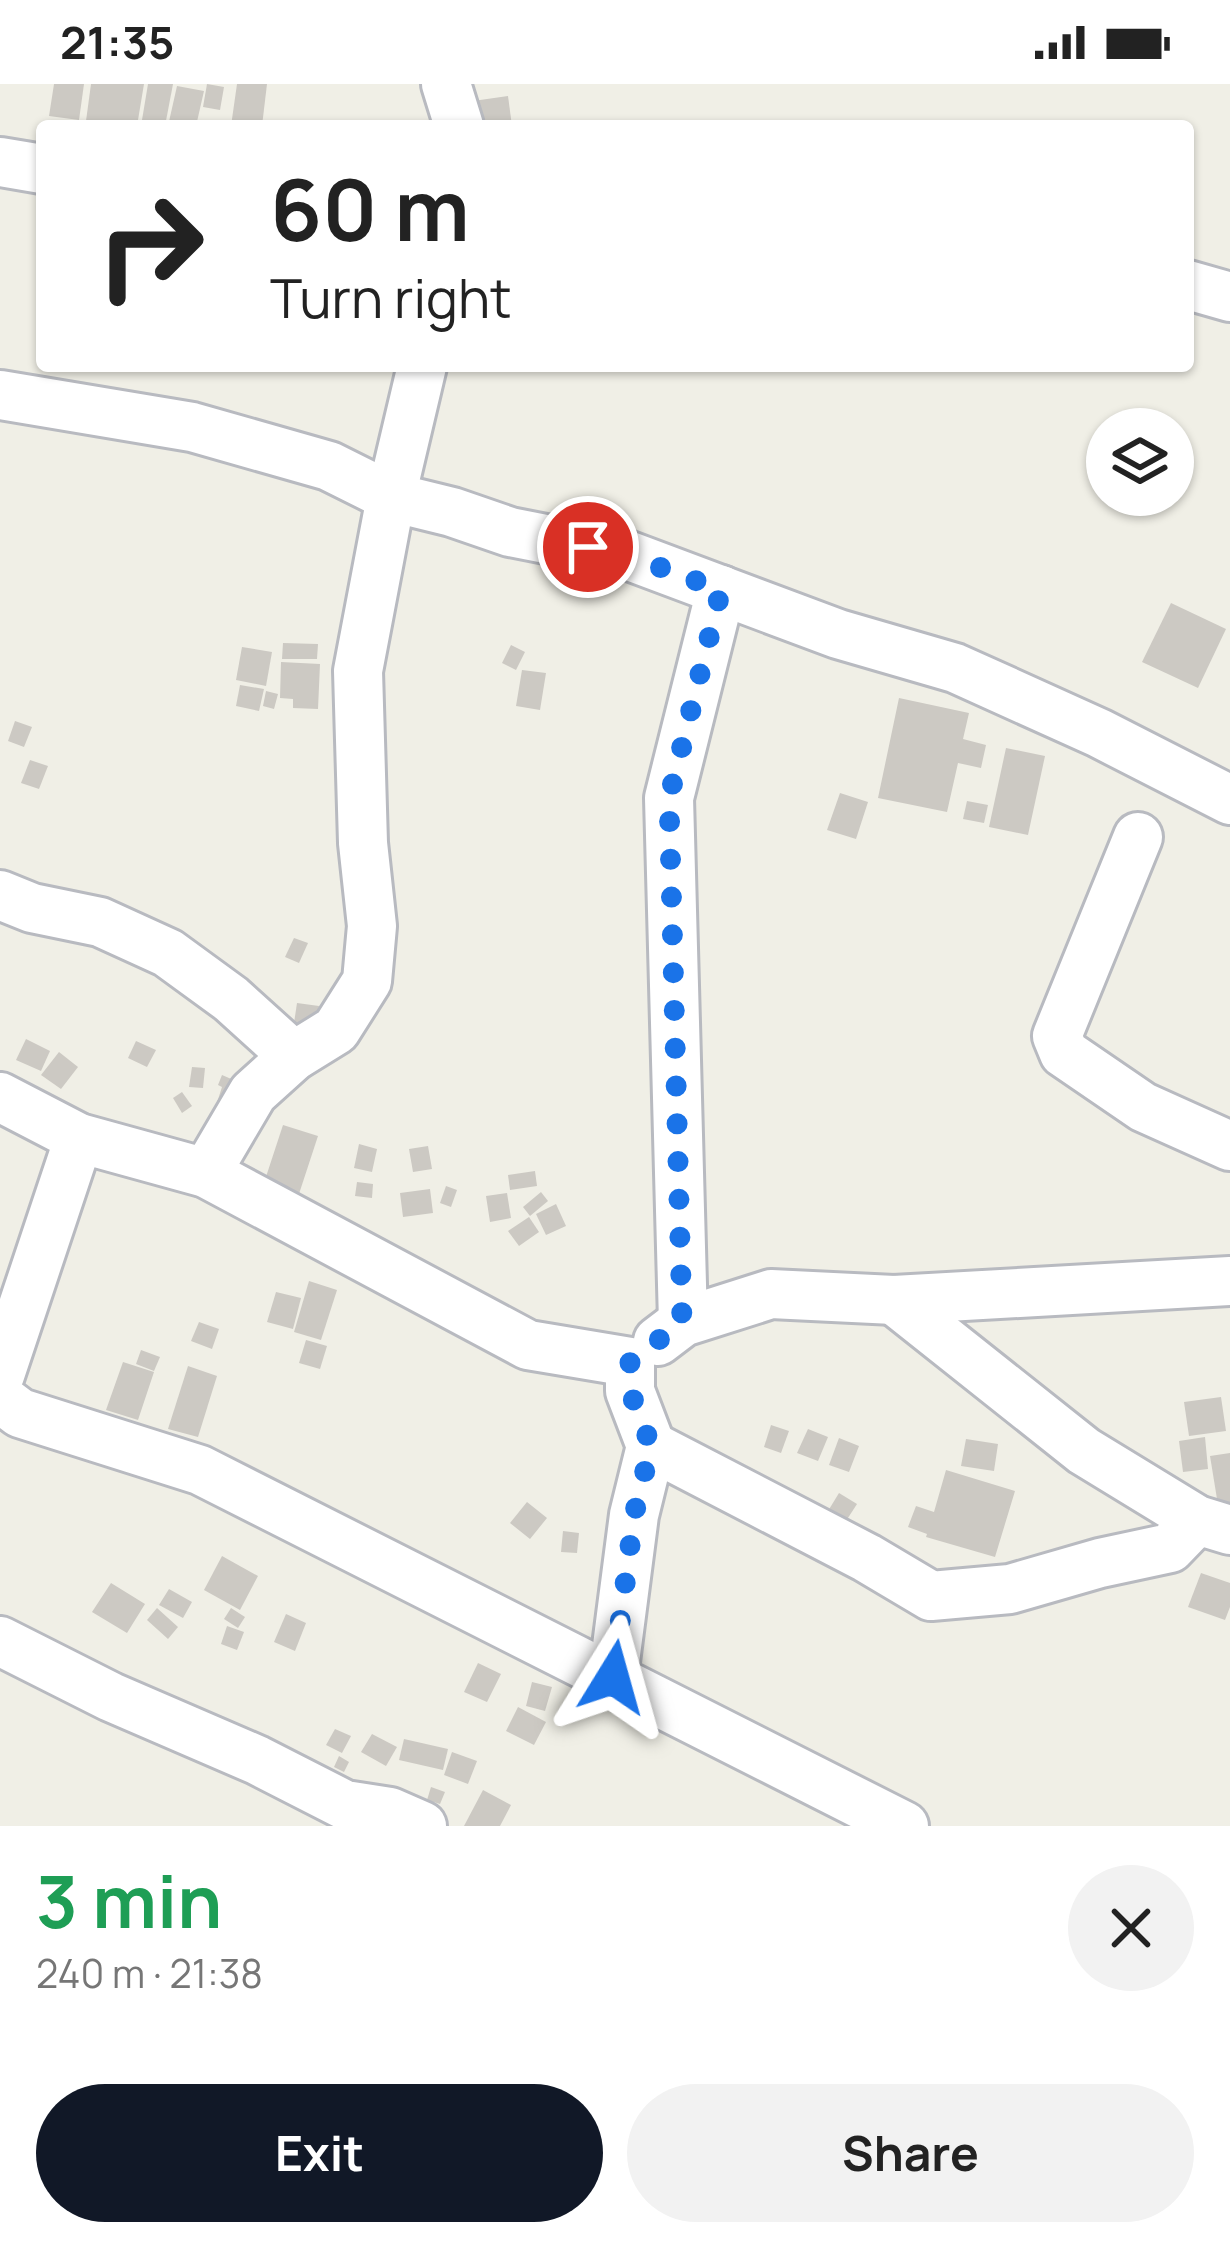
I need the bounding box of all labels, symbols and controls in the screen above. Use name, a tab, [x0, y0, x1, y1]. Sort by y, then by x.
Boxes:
text: 21:35	[60, 11, 174, 73]
text: 60 m	[270, 151, 470, 266]
icon: right	[72, 168, 228, 324]
text: Turn right	[270, 260, 512, 334]
map controls	[1086, 408, 1194, 516]
button: layers	[1086, 408, 1194, 516]
pin	[537, 496, 639, 598]
icon: arrive	[555, 514, 621, 580]
position arrow	[550, 1614, 676, 1740]
text: 3 min	[36, 1851, 222, 1950]
button: close	[1068, 1865, 1194, 1991]
text: 240 m · 21:38	[36, 1946, 263, 2000]
button: Exit	[36, 2084, 603, 2222]
button: Share	[627, 2084, 1194, 2222]

